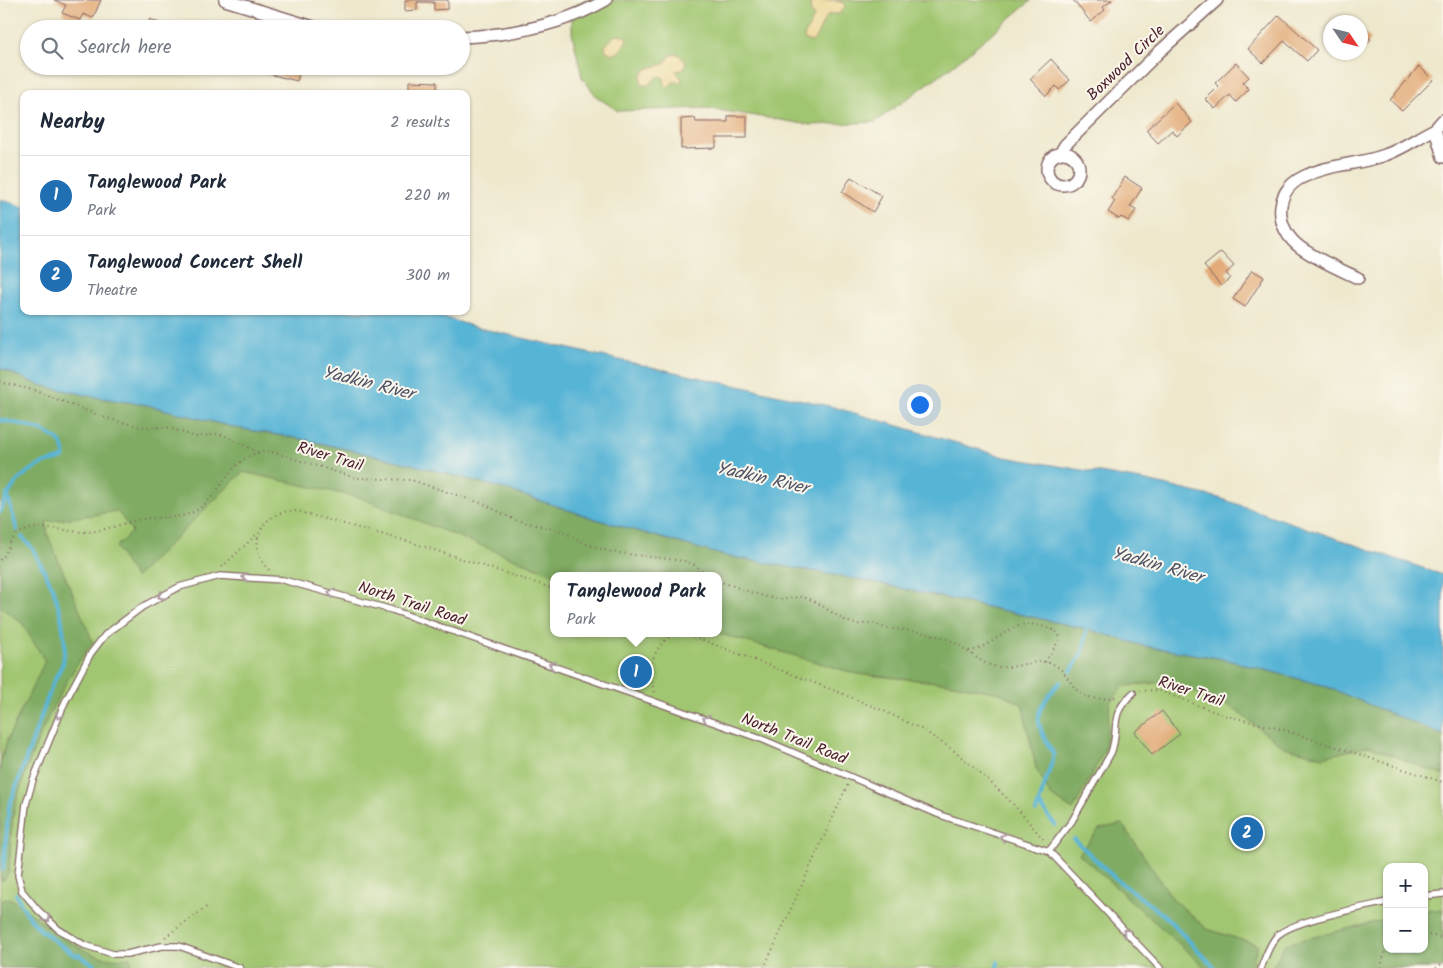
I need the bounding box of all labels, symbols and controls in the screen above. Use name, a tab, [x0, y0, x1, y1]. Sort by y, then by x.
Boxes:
north arrow	[1323, 15, 1368, 60]
street label: Boxwood Circle	[1081, 19, 1171, 107]
search box	[20, 20, 470, 75]
text: Search here	[78, 33, 172, 63]
icon: search	[38, 34, 66, 62]
text: Nearby	[40, 106, 105, 139]
text: 2 results	[390, 110, 450, 135]
text: Tanglewood Park	[87, 168, 226, 198]
text: 1	[54, 183, 58, 208]
text: 220 m	[404, 183, 450, 208]
text: Park	[87, 198, 116, 223]
text: Tanglewood Concert Shell	[87, 248, 302, 278]
text: 2	[51, 263, 61, 288]
text: 300 m	[406, 263, 450, 288]
text: Theatre	[87, 278, 138, 303]
water label: Yadkin River	[319, 359, 421, 410]
your location	[907, 392, 933, 418]
street label: River Trail	[294, 435, 366, 479]
water label: Yadkin River	[713, 454, 815, 505]
water label: Yadkin River	[1108, 539, 1210, 594]
one-way arrow	[240, 571, 248, 582]
popup	[550, 572, 722, 637]
street label: North Trail Road	[355, 575, 470, 634]
text: Tanglewood Park	[567, 577, 705, 607]
one-way arrow	[328, 589, 336, 599]
one-way arrow	[158, 590, 167, 600]
text: Park	[567, 607, 596, 632]
pin: 1	[620, 653, 652, 691]
one-way arrow	[549, 661, 557, 671]
street label: River Trail	[1155, 670, 1227, 714]
street label: North Trail Road	[737, 706, 852, 772]
one-way arrow	[55, 711, 66, 720]
one-way arrow	[702, 715, 710, 725]
pin: 2	[1231, 814, 1263, 852]
one-way arrow	[999, 832, 1008, 842]
map controls	[1383, 863, 1428, 953]
button: +	[1383, 863, 1428, 908]
button: −	[1383, 908, 1428, 953]
one-way arrow	[42, 913, 51, 922]
one-way arrow	[1123, 929, 1132, 938]

